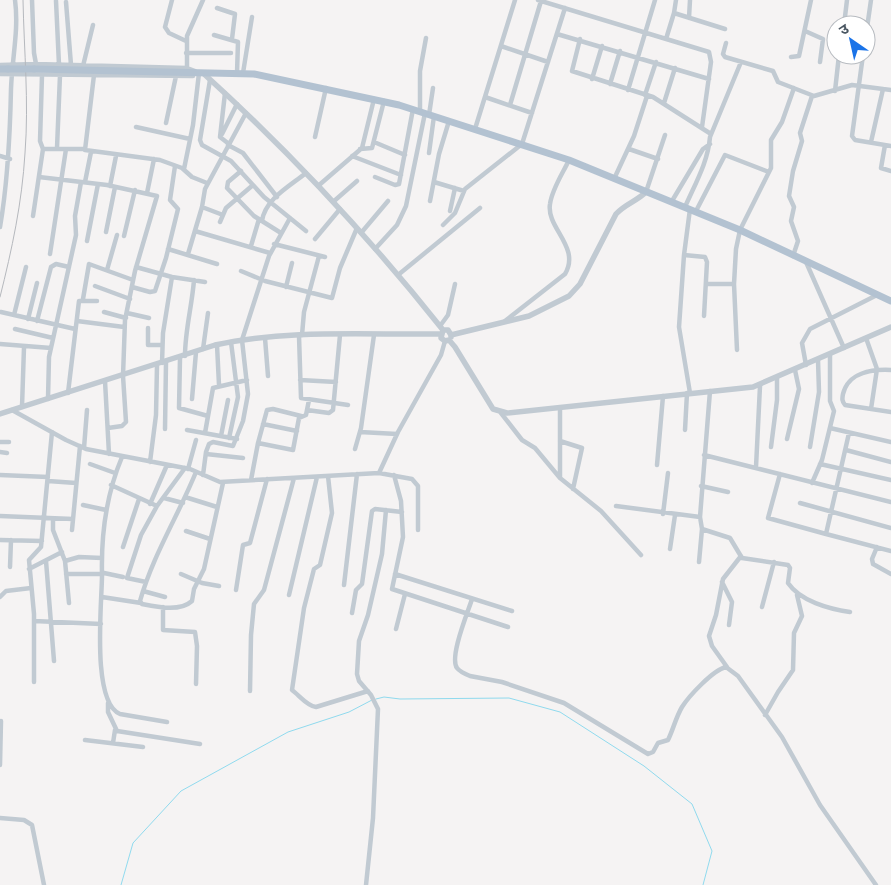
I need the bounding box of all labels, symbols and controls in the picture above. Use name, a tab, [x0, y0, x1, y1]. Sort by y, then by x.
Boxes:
north arrow	[826, 15, 876, 65]
text: उ	[836, 20, 853, 39]

